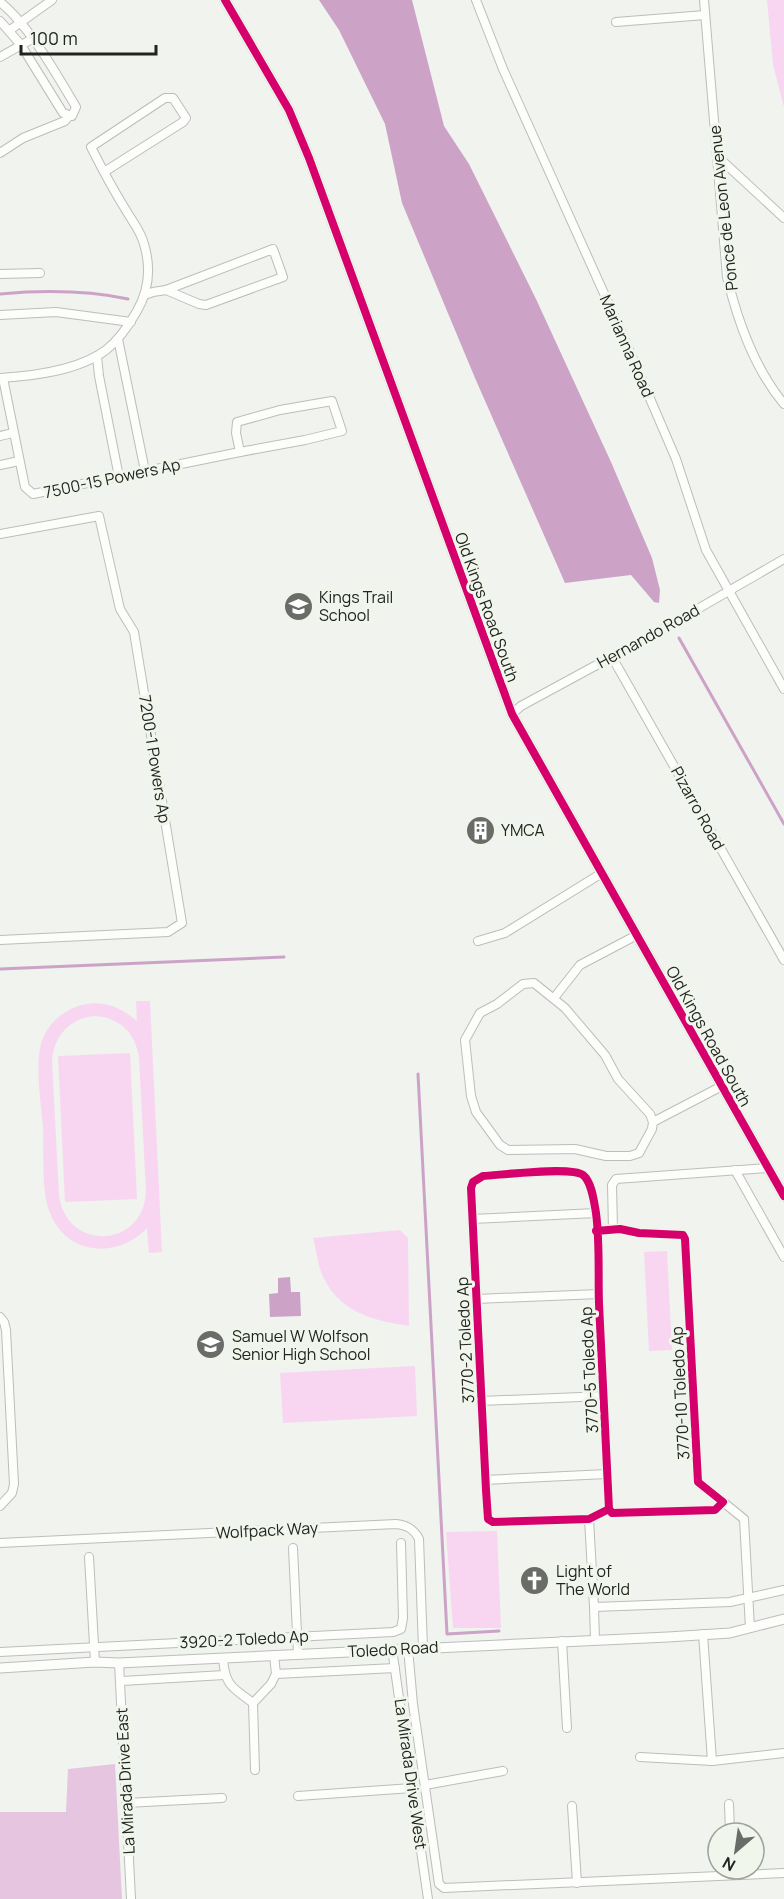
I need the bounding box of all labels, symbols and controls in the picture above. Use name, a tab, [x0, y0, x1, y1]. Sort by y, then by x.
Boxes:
scale bar	[21, 18, 156, 56]
text: 100 m	[30, 26, 78, 50]
street label: Ponce de Leon Avenue	[703, 124, 743, 292]
street label: Marianna Road	[595, 291, 659, 401]
street label: 7500-15 Powers Ap	[42, 453, 182, 503]
street label: Old Kings Road South	[450, 529, 524, 685]
place label: Kings Trail School	[319, 586, 393, 626]
school or university icon: Kings Trail School	[282, 590, 314, 622]
street label: Hernando Road	[593, 599, 703, 673]
street label: 7200-1 Powers Ap	[134, 693, 176, 825]
street label: Pizarro Road	[666, 762, 730, 854]
building icon: YMCA	[464, 814, 496, 846]
place label: YMCA	[501, 819, 545, 841]
street label: Old Kings Road South	[661, 962, 757, 1110]
street label: 3770-2 Toledo Ap	[451, 1276, 479, 1404]
street label: 3770-5 Toledo Ap	[575, 1306, 603, 1434]
place label: Samuel W Wolfson Senior High School	[232, 1325, 370, 1365]
street label: 3770-10 Toledo Ap	[666, 1326, 694, 1460]
school or university icon: Samuel W Wolfson Senior High School	[195, 1329, 227, 1361]
street label: Wolfpack Way	[215, 1516, 319, 1544]
place label: Light of The World	[556, 1560, 630, 1600]
church icon: Light of The World	[519, 1564, 551, 1596]
street label: 3920-2 Toledo Ap	[179, 1625, 309, 1653]
street label: Toledo Road	[347, 1636, 439, 1662]
street label: La Mirada Drive West	[390, 1697, 432, 1851]
street label: La Mirada Drive East	[110, 1707, 140, 1855]
north arrow	[706, 1821, 766, 1881]
text: N	[718, 1852, 739, 1877]

